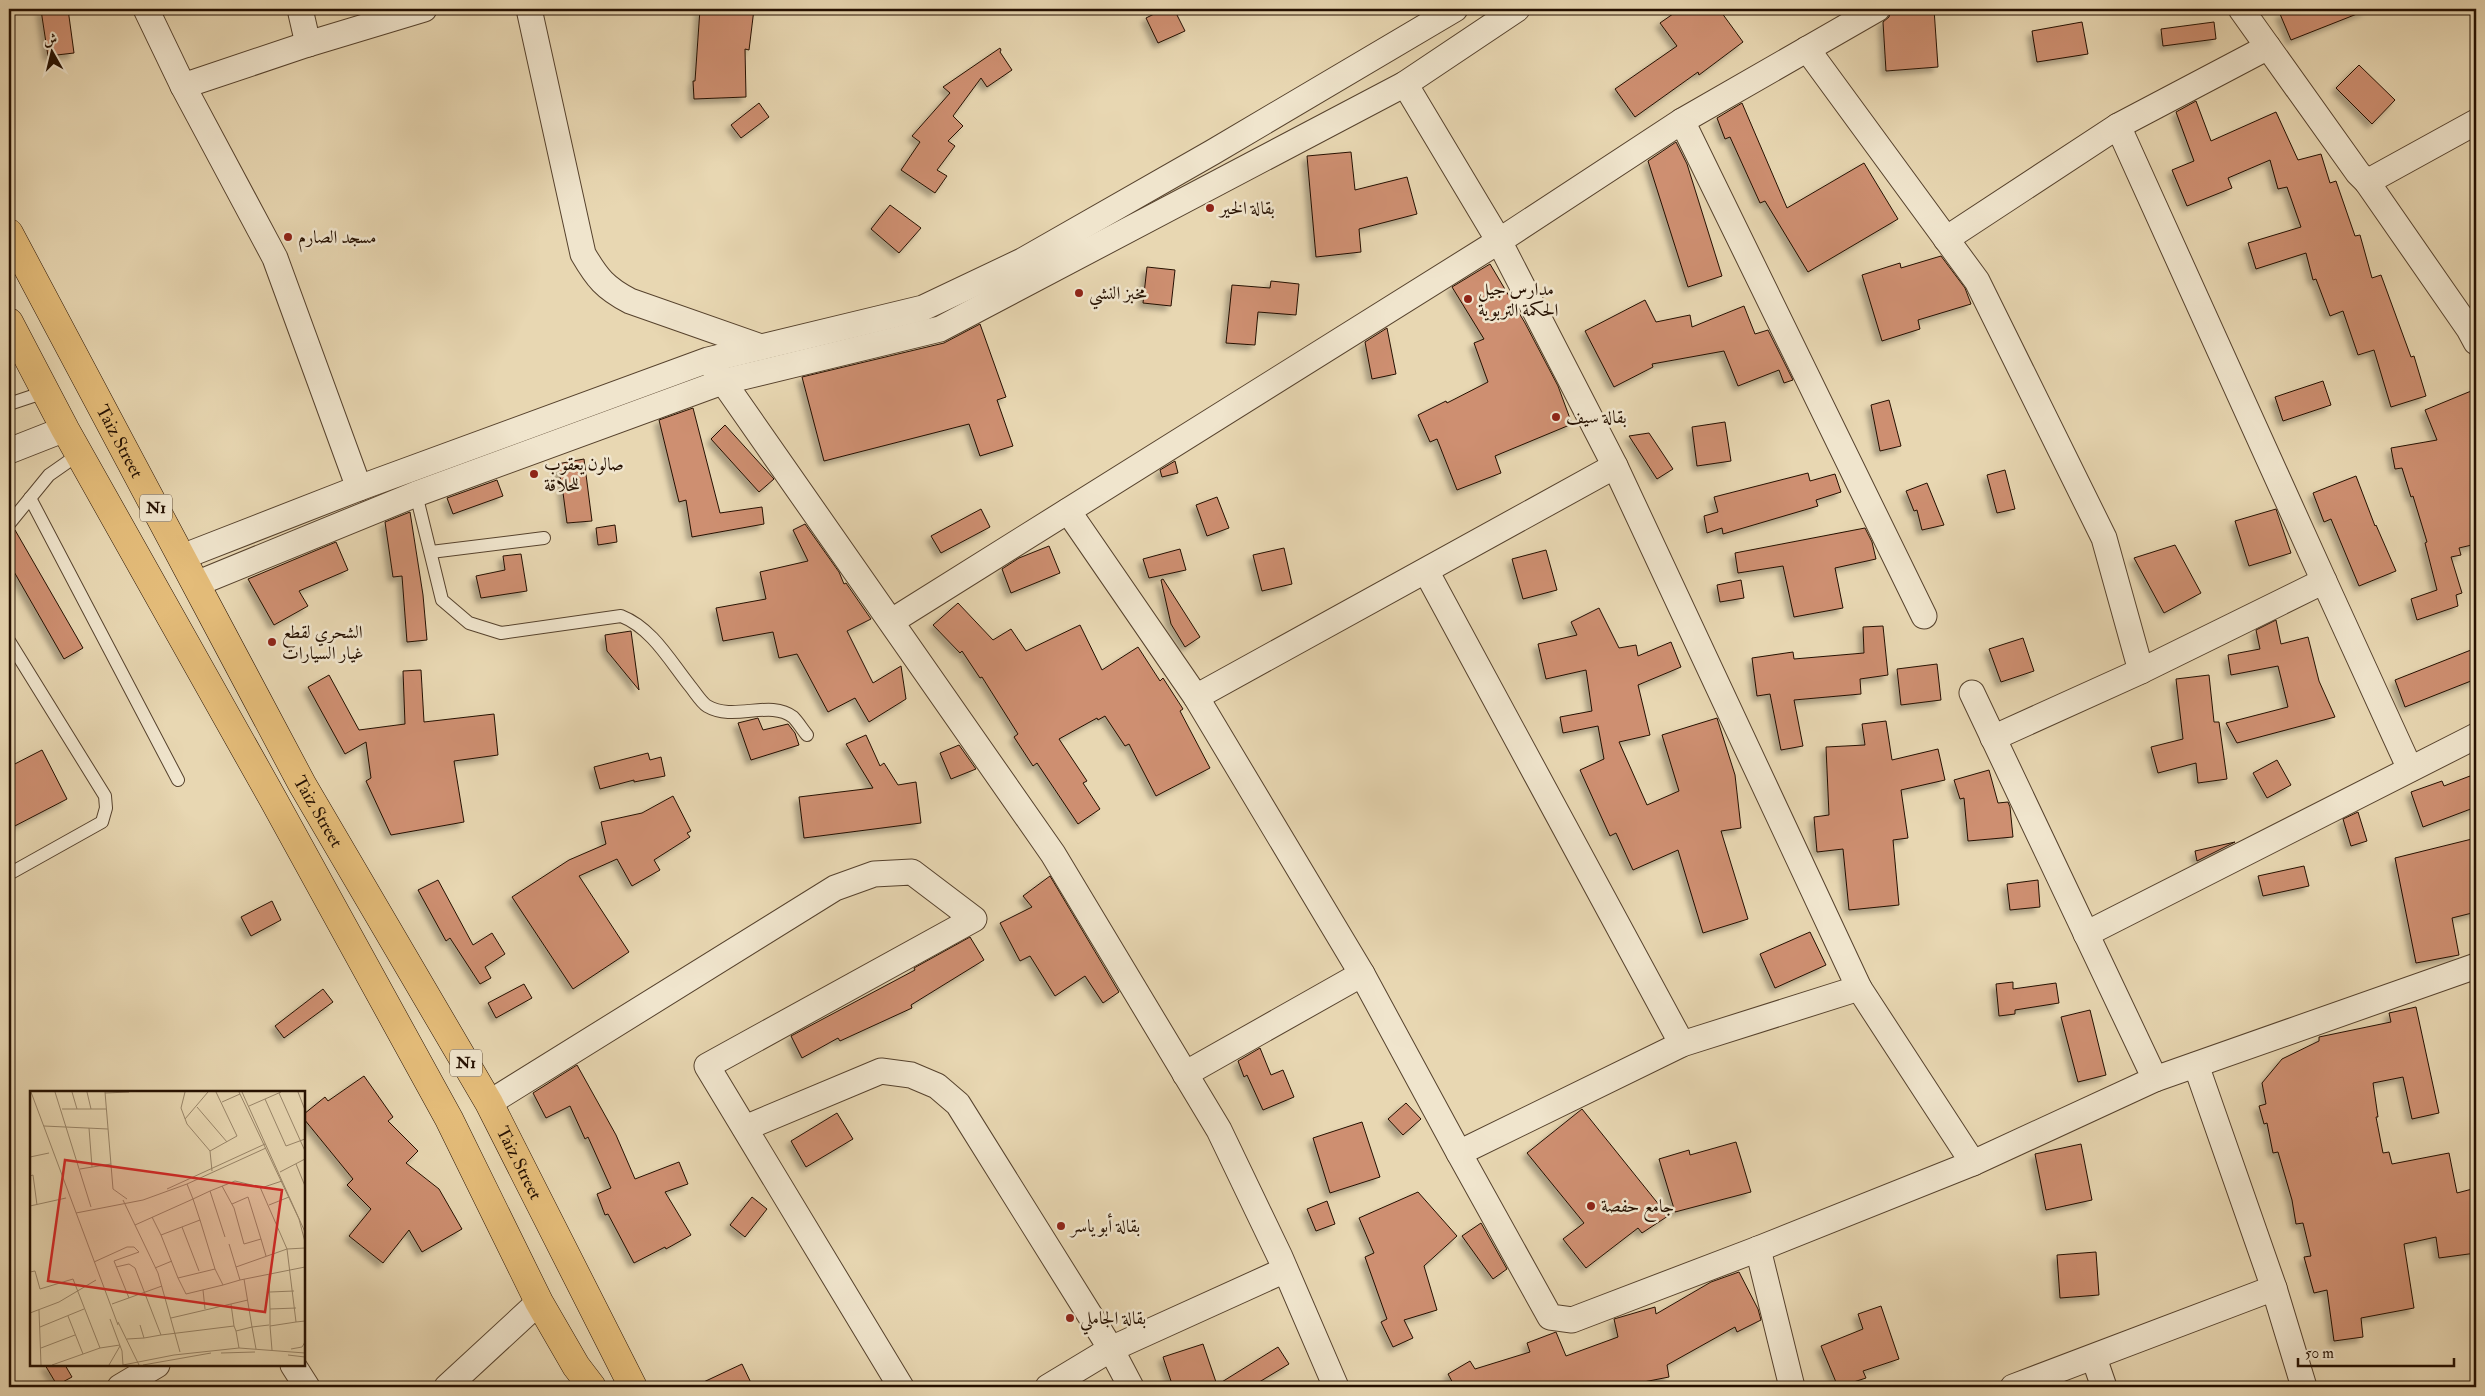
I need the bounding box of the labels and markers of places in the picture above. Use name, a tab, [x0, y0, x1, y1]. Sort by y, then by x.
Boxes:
place label: بقالة الخير	[1218, 197, 1275, 220]
marker: بقالة الخير	[1204, 202, 1216, 214]
place label: مسجد الصارم	[298, 226, 377, 253]
marker: مسجد الصارم	[282, 231, 294, 243]
place label: مدارس جيل الحكمة التربوية	[1478, 278, 1559, 322]
place label: مخبز النشي	[1089, 282, 1147, 310]
marker: مخبز النشي	[1073, 287, 1085, 299]
marker: مدارس جيل الحكمة التربوية	[1462, 293, 1474, 305]
place label: بقالة سيف	[1566, 406, 1627, 429]
marker: بقالة سيف	[1550, 411, 1562, 423]
place label: صالون يعقوب للحلاقة	[544, 453, 624, 497]
marker: صالون يعقوب للحلاقة	[528, 468, 540, 480]
place label: الشحري لقطع غيار السيارات	[282, 621, 364, 665]
marker: الشحري لقطع غيار السيارات	[266, 636, 278, 648]
place label: جامع حفصة	[1601, 1195, 1674, 1222]
marker: جامع حفصة	[1585, 1200, 1597, 1212]
place label: بقالة أبو ياسر	[1069, 1213, 1140, 1238]
marker: بقالة أبو ياسر	[1055, 1220, 1067, 1232]
place label: بقالة الجاملي	[1080, 1307, 1146, 1335]
marker: بقالة الجاملي	[1064, 1312, 1076, 1324]

